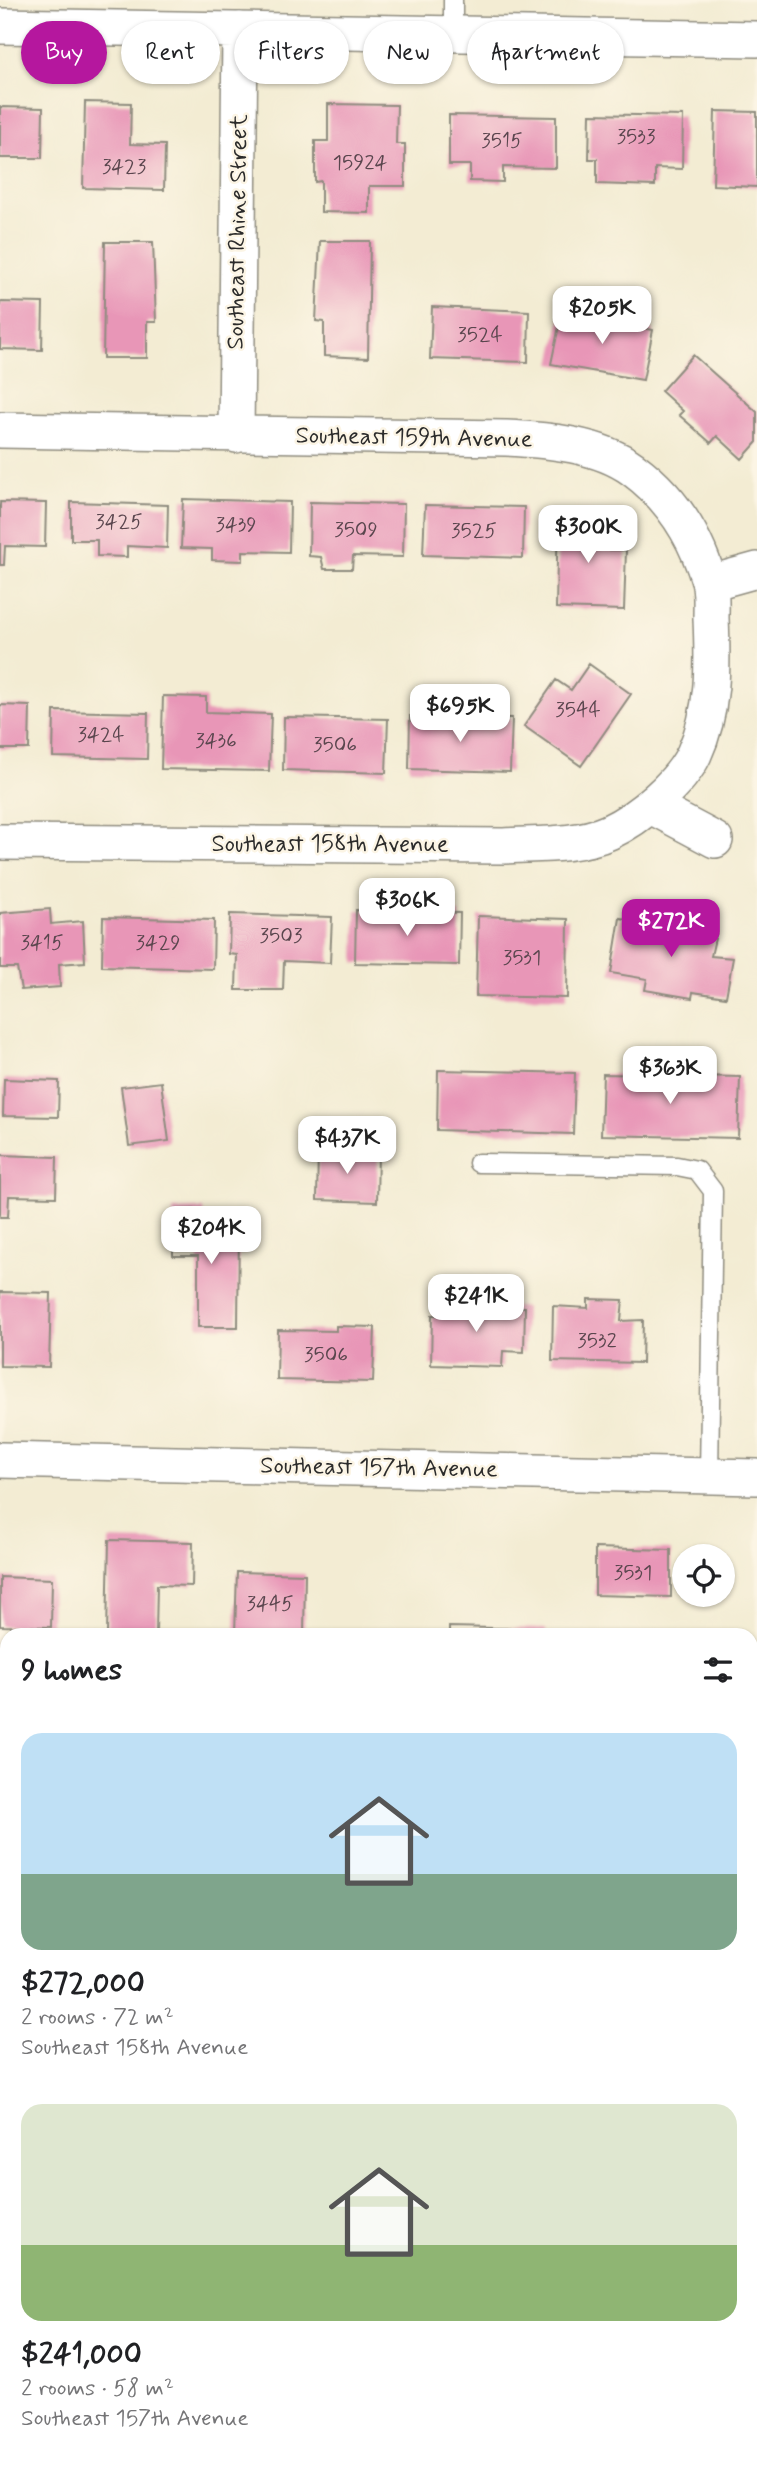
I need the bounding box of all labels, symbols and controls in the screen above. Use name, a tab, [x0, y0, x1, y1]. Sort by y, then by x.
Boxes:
chip: Buy	[21, 21, 107, 84]
chip: Rent	[121, 21, 220, 84]
chip: Filters	[234, 21, 349, 84]
chip: New	[363, 21, 453, 84]
chip: Apartment	[467, 21, 624, 84]
street label: Southeast Rhine Street	[220, 114, 256, 350]
house number: 3533	[617, 123, 656, 151]
house number: 3515	[481, 127, 523, 155]
house number: 15924	[333, 149, 388, 177]
house number: 3423	[102, 153, 147, 181]
pin: $205K	[553, 286, 651, 346]
text: $205K	[569, 294, 635, 324]
house number: 3524	[457, 321, 503, 349]
street label: Southeast 159th Avenue	[295, 420, 533, 456]
pin: $300K	[539, 505, 637, 565]
house number: 3425	[95, 508, 143, 536]
house number: 3439	[215, 511, 257, 539]
text: $300K	[554, 513, 622, 543]
house number: 3509	[334, 516, 378, 544]
house number: 3525	[451, 517, 497, 545]
pin: $695K	[411, 684, 509, 744]
text: $695K	[426, 692, 494, 722]
house number: 3544	[555, 696, 601, 724]
house number: 3424	[78, 721, 124, 749]
house number: 3436	[195, 727, 237, 755]
house number: 3506	[313, 731, 357, 759]
street label: Southeast 158th Avenue	[211, 829, 449, 860]
pin: $306K	[358, 878, 456, 938]
text: $306K	[375, 886, 439, 916]
pin: $272K	[622, 900, 720, 959]
text: $272K	[638, 907, 704, 937]
house number: 3503	[260, 922, 303, 950]
house number: 3415	[20, 929, 64, 957]
house number: 3429	[135, 929, 181, 957]
house number: 3531	[503, 944, 541, 972]
pin: $363K	[621, 1046, 719, 1106]
text: $363K	[639, 1054, 701, 1084]
pin: $437K	[298, 1116, 396, 1176]
text: $437K	[314, 1124, 380, 1154]
pin: $204K	[162, 1206, 260, 1266]
text: $204K	[177, 1214, 245, 1244]
pin: $241K	[427, 1274, 525, 1334]
text: $241K	[444, 1282, 508, 1312]
house number: 3532	[577, 1327, 617, 1355]
house number: 3506	[304, 1341, 348, 1369]
street label: Southeast 157th Avenue	[260, 1450, 498, 1486]
map controls	[672, 1544, 735, 1607]
button: locate	[672, 1544, 735, 1607]
house number: 3531	[614, 1559, 652, 1587]
house number: 3445	[246, 1590, 294, 1618]
text: 9 homes	[21, 1651, 122, 1690]
icon: filters	[699, 1651, 737, 1689]
icon: home	[316, 1778, 442, 1904]
text: $272,000	[21, 1964, 145, 2003]
text: 2 rooms · 72 m²	[21, 2003, 174, 2033]
text: Southeast 158th Avenue	[21, 2033, 248, 2063]
icon: home	[316, 2149, 442, 2275]
text: $241,000	[21, 2335, 142, 2374]
text: 2 rooms · 58 m²	[21, 2374, 174, 2404]
text: Southeast 157th Avenue	[21, 2404, 249, 2434]

